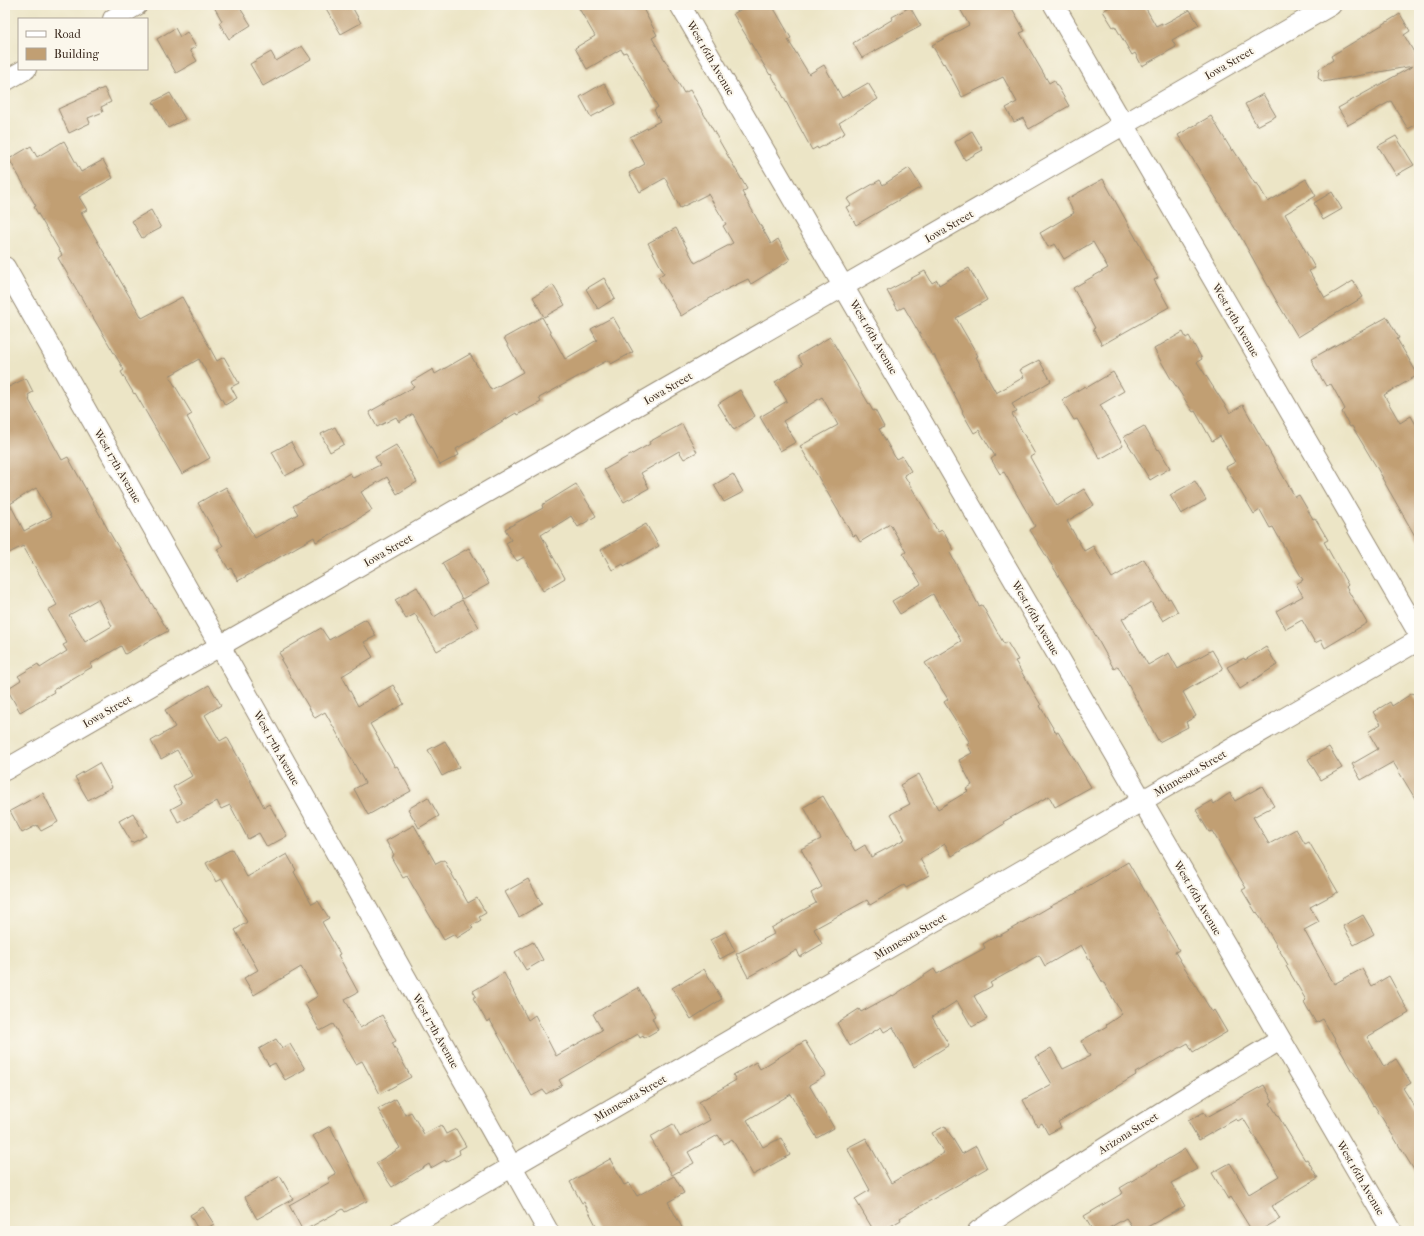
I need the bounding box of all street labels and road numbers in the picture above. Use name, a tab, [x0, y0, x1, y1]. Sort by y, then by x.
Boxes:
street label: West 16th Avenue	[684, 18, 737, 98]
street label: Iowa Street	[1203, 44, 1256, 83]
street label: Iowa Street	[923, 207, 976, 246]
street label: West 15th Avenue	[1209, 280, 1262, 360]
street label: West 16th Avenue	[847, 297, 900, 377]
street label: Iowa Street	[642, 369, 695, 408]
street label: West 17th Avenue	[91, 426, 144, 506]
street label: Iowa Street	[362, 531, 415, 570]
street label: West 16th Avenue	[1009, 578, 1062, 658]
street label: Iowa Street	[81, 692, 134, 731]
street label: West 17th Avenue	[250, 708, 303, 788]
street label: Minnesota Street	[1152, 747, 1229, 799]
street label: West 16th Avenue	[1171, 858, 1224, 938]
street label: Minnesota Street	[872, 910, 949, 962]
street label: West 17th Avenue	[409, 991, 462, 1071]
street label: Minnesota Street	[592, 1072, 669, 1124]
street label: Arizona Street	[1095, 1110, 1161, 1158]
street label: West 16th Avenue	[1334, 1138, 1387, 1218]

